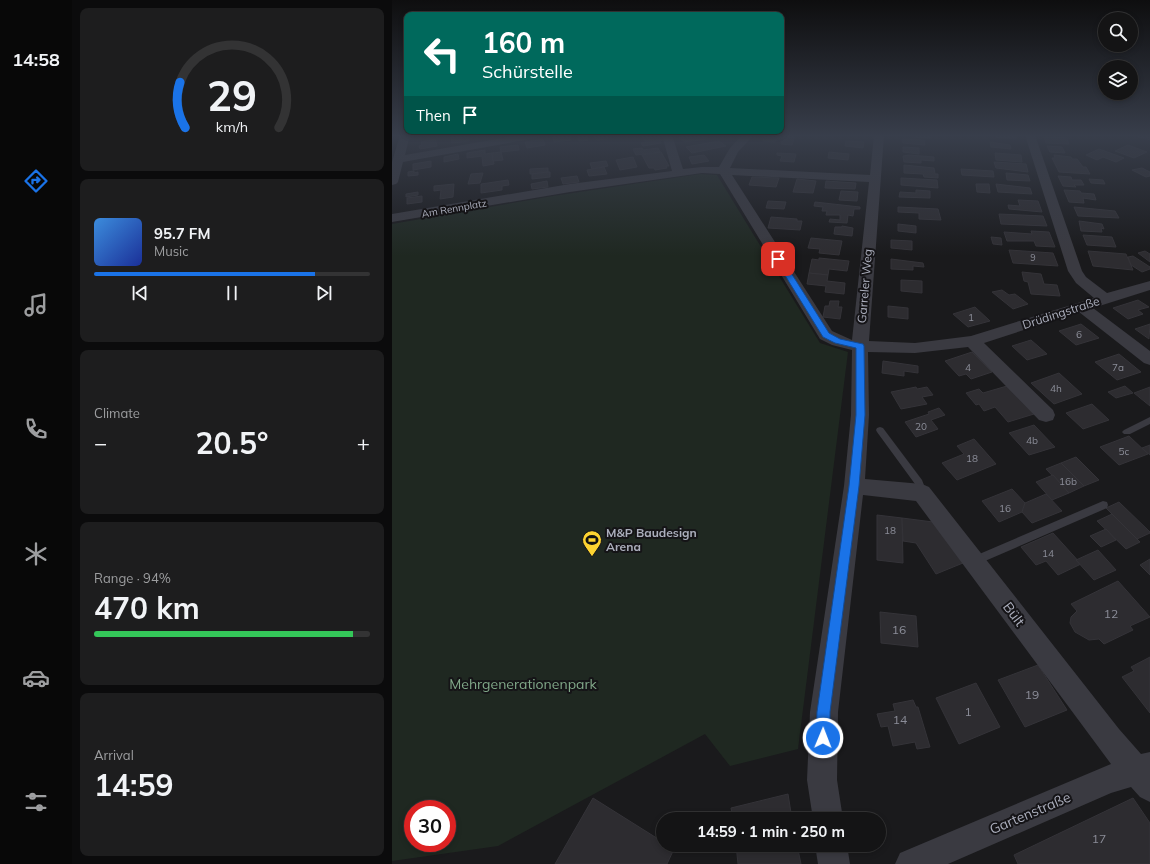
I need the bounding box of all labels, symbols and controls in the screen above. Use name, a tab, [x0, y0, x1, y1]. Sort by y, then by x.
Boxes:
map controls	[1098, 12, 1138, 100]
button: search	[1098, 12, 1138, 52]
text: 160 m	[482, 25, 565, 60]
icon: left	[416, 28, 468, 80]
text: 14:58	[12, 48, 60, 71]
text: Schürstelle	[482, 60, 573, 83]
button: layers	[1098, 60, 1138, 100]
text: 29	[207, 68, 257, 120]
icon: arrive	[459, 104, 481, 126]
text: Then	[416, 106, 451, 125]
text: km/h	[216, 117, 248, 135]
icon: directions	[22, 167, 50, 195]
street label: Am Rennplatz	[421, 196, 488, 221]
text: 95.7 FM	[154, 224, 210, 243]
pin	[761, 242, 795, 276]
text: Music	[154, 243, 189, 259]
icon: arrive	[767, 248, 789, 270]
street label: Garreler Weg	[854, 248, 875, 324]
house number: 9	[1030, 252, 1036, 263]
icon: previous	[129, 282, 151, 304]
icon: pause	[221, 282, 243, 304]
icon: next	[313, 282, 335, 304]
icon: music	[22, 291, 50, 319]
street label: Drüdingstraße	[1020, 293, 1101, 332]
house number: 1	[968, 311, 974, 324]
house number: 6	[1076, 328, 1082, 341]
house number: 4	[965, 361, 971, 374]
house number: 7a	[1112, 361, 1124, 374]
house number: 4h	[1050, 382, 1062, 395]
text: Climate	[94, 405, 140, 421]
icon: phone	[22, 415, 50, 443]
house number: 20	[915, 420, 927, 433]
text: 20.5°	[196, 424, 268, 462]
text: −	[94, 429, 107, 457]
text: +	[357, 429, 370, 457]
house number: 4b	[1026, 434, 1038, 447]
house number: 5c	[1119, 445, 1130, 458]
house number: 18	[966, 452, 978, 465]
house number: 16b	[1059, 475, 1077, 488]
house number: 16	[999, 502, 1011, 515]
house number: 18	[884, 524, 896, 537]
place label: M&P Baudesign Arena	[606, 525, 697, 554]
sports icon: M&P Baudesign Arena	[581, 529, 603, 557]
icon: climate	[22, 540, 50, 568]
house number: 14	[1042, 547, 1054, 560]
text: Range · 94%	[94, 570, 171, 586]
text: 470 km	[94, 589, 200, 627]
street label: Bült	[999, 598, 1029, 630]
house number: 12	[1104, 606, 1118, 621]
house number: 16	[892, 622, 906, 637]
icon: car	[22, 664, 50, 692]
park label: Mehrgenerationenpark	[449, 675, 598, 693]
house number: 19	[1025, 687, 1039, 702]
house number: 1	[964, 704, 972, 719]
house number: 14	[893, 712, 907, 727]
position arrow	[802, 717, 844, 759]
text: Arrival	[94, 747, 134, 763]
text: 14:59	[94, 766, 173, 804]
icon: filters	[22, 788, 50, 816]
street label: Gartenstraße	[987, 788, 1073, 838]
speed limit sign: 30	[404, 800, 456, 852]
text: 14:59 · 1 min · 250 m	[697, 822, 845, 841]
house number: 17	[1092, 831, 1106, 846]

